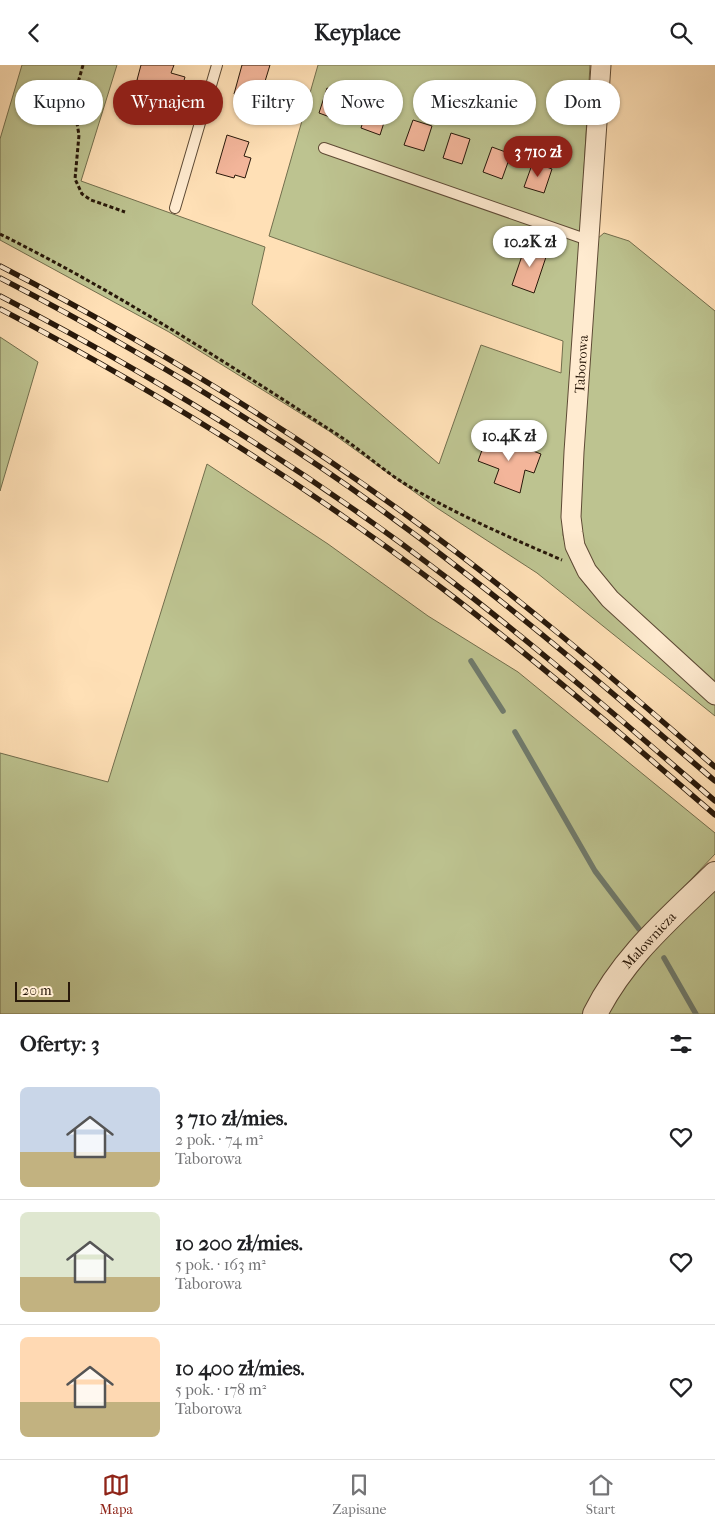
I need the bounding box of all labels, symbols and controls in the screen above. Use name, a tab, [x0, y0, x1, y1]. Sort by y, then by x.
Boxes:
icon: back	[20, 19, 48, 47]
icon: search	[667, 19, 695, 47]
text: Keyplace	[314, 20, 401, 46]
chip: Kupno	[15, 80, 103, 125]
chip: Wynajem	[113, 80, 223, 125]
chip: Filtry	[233, 80, 313, 125]
chip: Nowe	[323, 80, 403, 125]
chip: Mieszkanie	[413, 80, 536, 125]
chip: Dom	[546, 80, 620, 125]
pin: 3 710 zł	[486, 135, 590, 178]
text: 3 710 zł	[514, 142, 562, 161]
pin: 10.2K zł	[478, 225, 582, 268]
text: 10.2K zł	[504, 232, 556, 251]
street label: Taborowa	[571, 334, 592, 394]
pin: 10.4K zł	[457, 419, 561, 462]
text: 10.4K zł	[482, 426, 536, 445]
street label: Malownicza	[619, 908, 680, 972]
scale bar	[15, 979, 70, 1002]
text: 20 m	[22, 982, 52, 999]
icon: filters	[667, 1030, 695, 1058]
text: Oferty: 3	[20, 1032, 100, 1056]
text: 3 710 zł/mies.	[175, 1106, 288, 1130]
icon: home	[60, 1107, 120, 1167]
icon: heart	[667, 1123, 695, 1151]
text: 2 pok. · 74 m²	[175, 1130, 263, 1149]
text: Taborowa	[175, 1149, 242, 1168]
text: 10 200 zł/mies.	[175, 1231, 303, 1255]
icon: home	[60, 1232, 120, 1292]
icon: heart	[667, 1248, 695, 1276]
text: 5 pok. · 163 m²	[175, 1255, 266, 1274]
text: Taborowa	[175, 1274, 242, 1293]
text: 10 400 zł/mies.	[175, 1356, 304, 1380]
icon: home	[60, 1357, 120, 1417]
icon: heart	[667, 1373, 695, 1401]
text: 5 pok. · 178 m²	[175, 1380, 266, 1399]
text: Taborowa	[175, 1399, 242, 1418]
tab: Mapa	[100, 1471, 133, 1518]
tab: Zapisane	[332, 1471, 386, 1518]
tab: Start	[586, 1471, 615, 1518]

